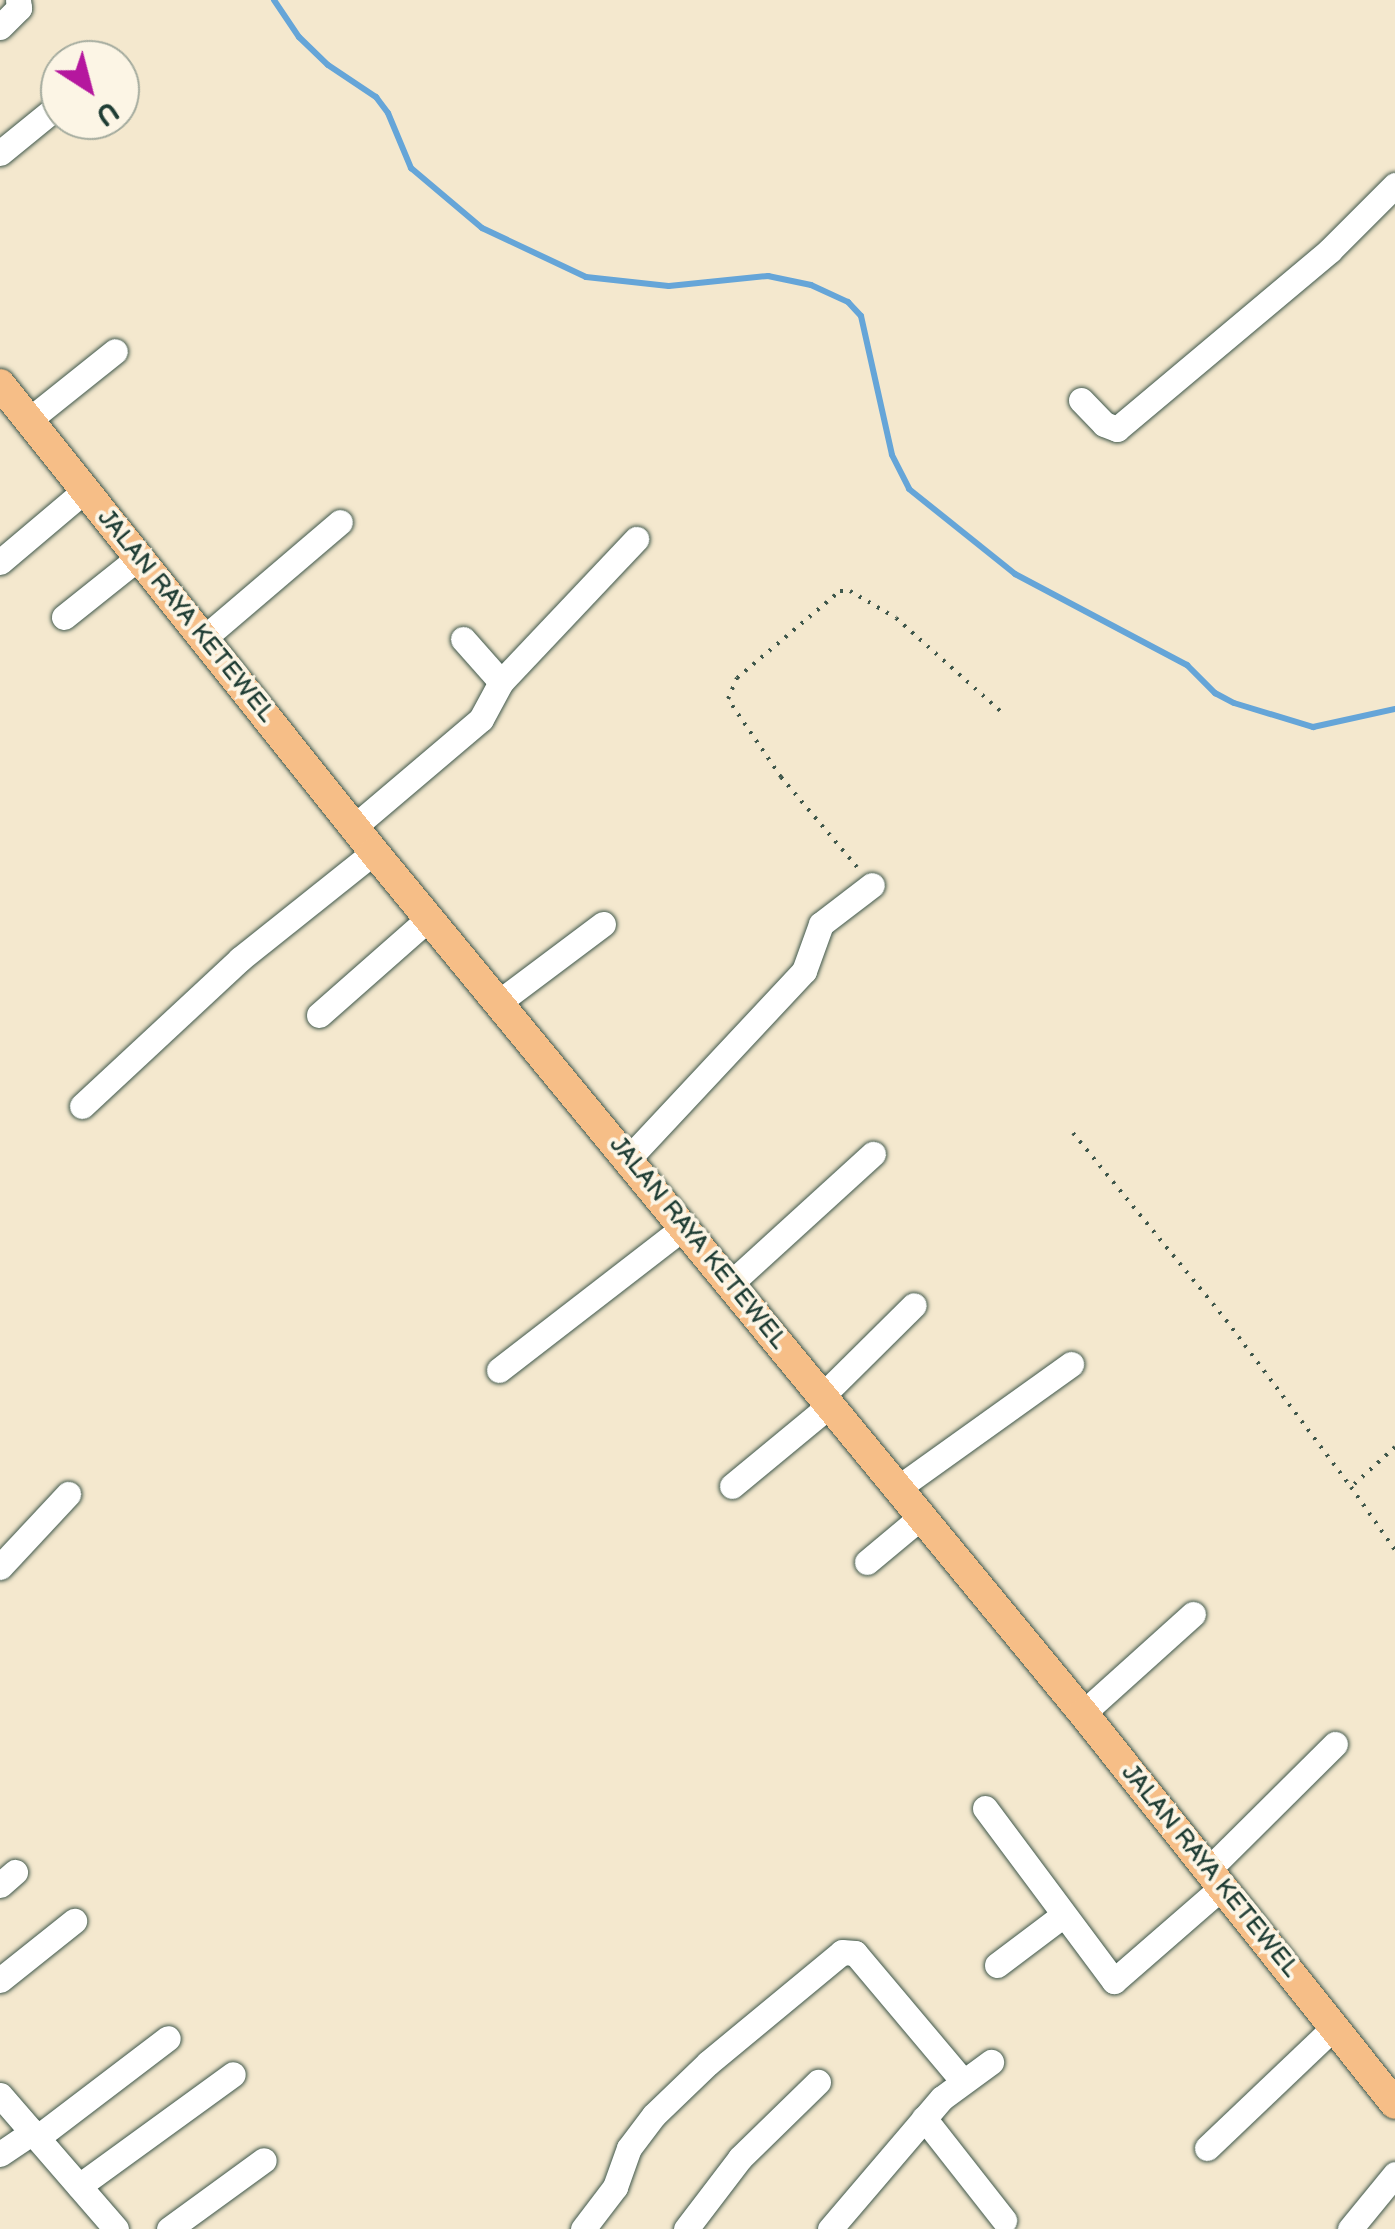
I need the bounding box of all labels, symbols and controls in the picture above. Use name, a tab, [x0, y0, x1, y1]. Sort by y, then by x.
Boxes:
north arrow	[40, 40, 140, 140]
text: U	[89, 94, 125, 132]
street label: JALAN RAYA KETEWEL	[91, 503, 281, 729]
street label: JALAN RAYA KETEWEL	[603, 1130, 793, 1356]
street label: JALAN RAYA KETEWEL	[1115, 1758, 1305, 1984]

